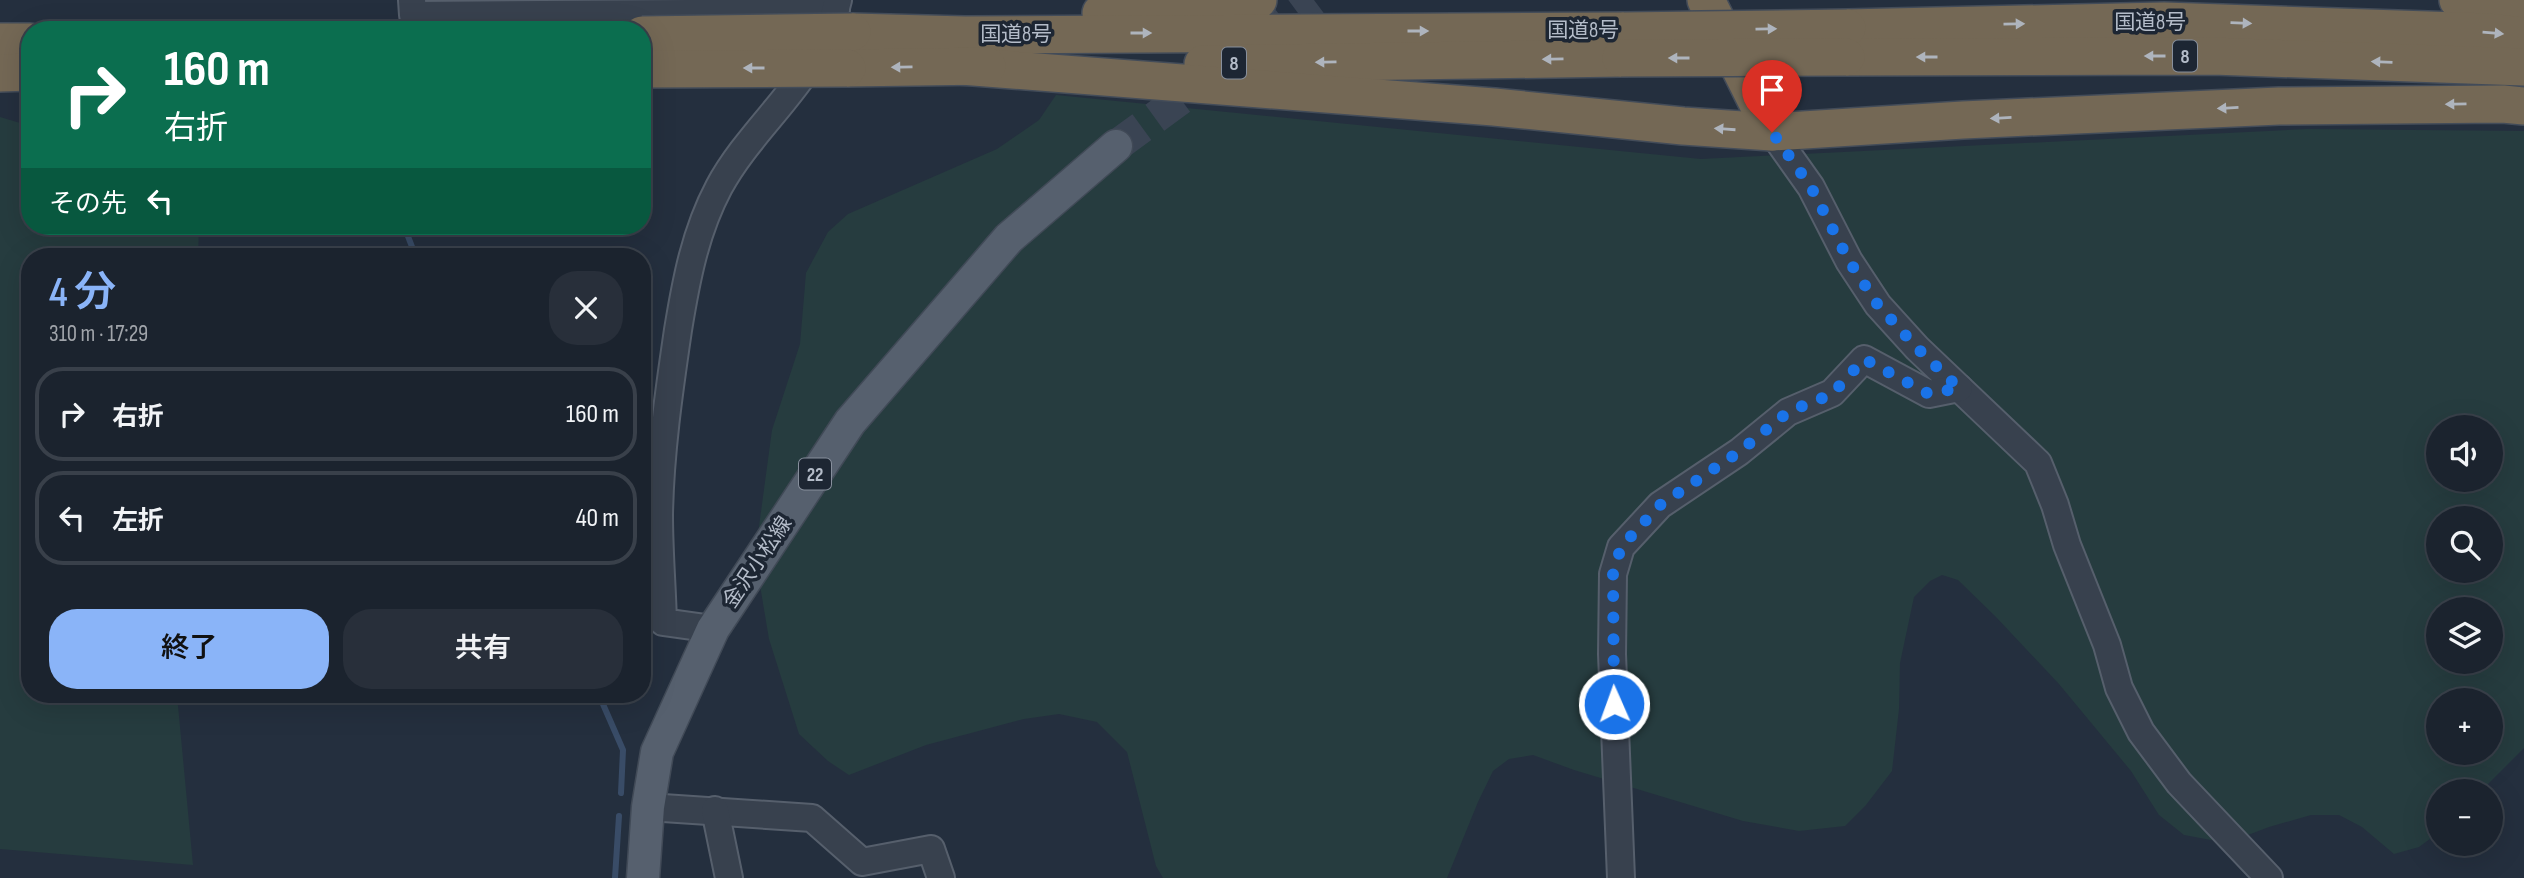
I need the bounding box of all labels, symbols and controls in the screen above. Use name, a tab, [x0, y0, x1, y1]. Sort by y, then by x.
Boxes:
street label: 国道8号	[2114, 10, 2186, 35]
street label: 国道8号	[1547, 18, 1619, 43]
one-way arrow	[2230, 18, 2252, 29]
one-way arrow	[2003, 19, 2025, 30]
street label: 国道8号	[980, 22, 1052, 47]
one-way arrow	[1755, 23, 1777, 35]
one-way arrow	[1407, 25, 1429, 37]
one-way arrow	[1130, 27, 1152, 39]
one-way arrow	[2482, 27, 2504, 38]
road number: 8	[2173, 40, 2197, 72]
text: 160 m	[164, 41, 270, 100]
road number: 8	[1222, 48, 1246, 78]
icon: right	[49, 49, 140, 140]
one-way arrow	[2144, 50, 2166, 62]
one-way arrow	[1916, 51, 1938, 63]
one-way arrow	[1668, 52, 1690, 64]
one-way arrow	[1542, 53, 1564, 65]
one-way arrow	[1314, 56, 1336, 68]
one-way arrow	[2371, 56, 2393, 68]
pin	[1742, 60, 1802, 132]
one-way arrow	[891, 61, 913, 73]
one-way arrow	[743, 62, 765, 74]
icon: arrive	[1753, 71, 1791, 109]
one-way arrow	[2445, 98, 2467, 110]
one-way arrow	[2217, 103, 2239, 114]
text: 右折	[164, 109, 228, 148]
one-way arrow	[1990, 113, 2012, 124]
one-way arrow	[1714, 123, 1736, 134]
icon: left	[141, 182, 179, 220]
text: その先	[49, 189, 127, 220]
text: 4 分	[49, 268, 116, 319]
button: close	[549, 271, 623, 345]
text: 310 m · 17:29	[49, 320, 148, 348]
icon: right	[53, 395, 91, 433]
text: 160 m	[566, 399, 619, 430]
text: 右折	[112, 402, 164, 433]
map controls	[2426, 415, 2503, 856]
button: sound	[2426, 415, 2503, 492]
road number: 22	[799, 458, 831, 489]
icon: left	[53, 499, 91, 537]
text: 40 m	[576, 503, 619, 534]
text: 左折	[112, 506, 164, 537]
button: search	[2426, 506, 2503, 583]
street label: 金沢小松線	[718, 512, 797, 613]
button: layers	[2426, 597, 2503, 674]
button: 終了	[49, 609, 329, 689]
button: 共有	[343, 609, 623, 689]
position arrow	[1577, 667, 1651, 741]
button: +	[2426, 688, 2503, 765]
button: −	[2426, 779, 2503, 856]

